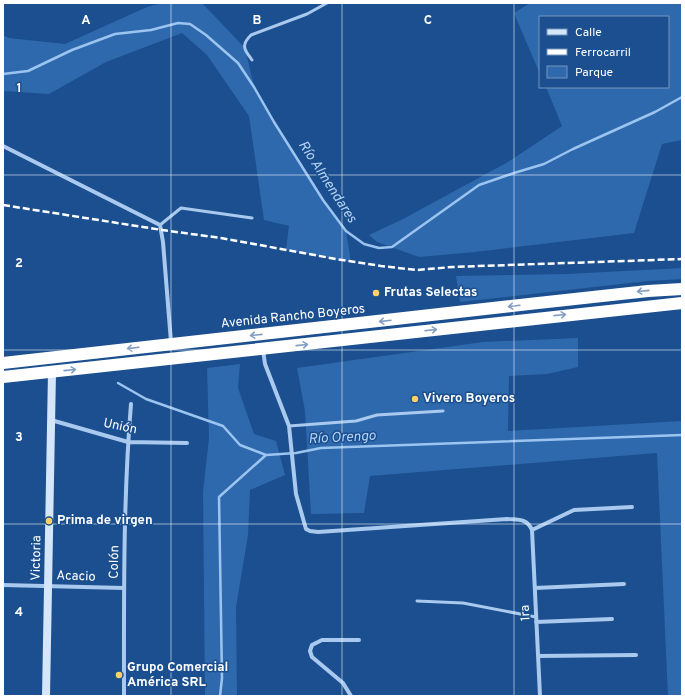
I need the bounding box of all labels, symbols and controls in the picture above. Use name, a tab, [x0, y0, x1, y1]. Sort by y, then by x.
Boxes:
text: A	[81, 13, 91, 29]
text: B	[253, 13, 262, 29]
text: C	[424, 13, 432, 29]
legend	[539, 16, 669, 88]
text: Calle	[575, 25, 602, 41]
text: Ferrocarril	[575, 45, 631, 61]
text: Parque	[575, 65, 613, 81]
text: 1	[16, 81, 22, 97]
water label: Río Almendares	[294, 138, 360, 227]
text: 2	[15, 256, 23, 272]
place label: Frutas Selectas	[384, 285, 477, 301]
marker: Frutas Selectas	[371, 288, 381, 298]
one-way arrow	[637, 288, 650, 295]
street label: Avenida Rancho Boyeros	[220, 301, 366, 333]
one-way arrow	[508, 302, 521, 309]
one-way arrow	[553, 312, 566, 319]
one-way arrow	[379, 317, 392, 324]
one-way arrow	[424, 326, 437, 334]
one-way arrow	[249, 331, 262, 338]
one-way arrow	[295, 341, 308, 348]
one-way arrow	[127, 345, 140, 352]
one-way arrow	[63, 366, 76, 374]
place label: Vivero Boyeros	[423, 391, 515, 407]
marker: Vivero Boyeros	[410, 394, 420, 404]
street label: Unión	[102, 416, 138, 438]
water label: Río Orengo	[308, 428, 377, 448]
text: 3	[15, 430, 23, 446]
place label: Prima de virgen	[57, 513, 153, 529]
marker: Prima de virgen	[44, 516, 54, 526]
street label: Victoria	[29, 535, 45, 581]
street label: Colón	[107, 545, 123, 579]
street label: Acacio	[56, 568, 96, 586]
street label: 1ra	[518, 604, 534, 622]
text: 4	[15, 605, 23, 621]
place label: Grupo Comercial América SRL	[127, 660, 228, 691]
marker: Grupo Comercial América SRL	[114, 670, 124, 680]

